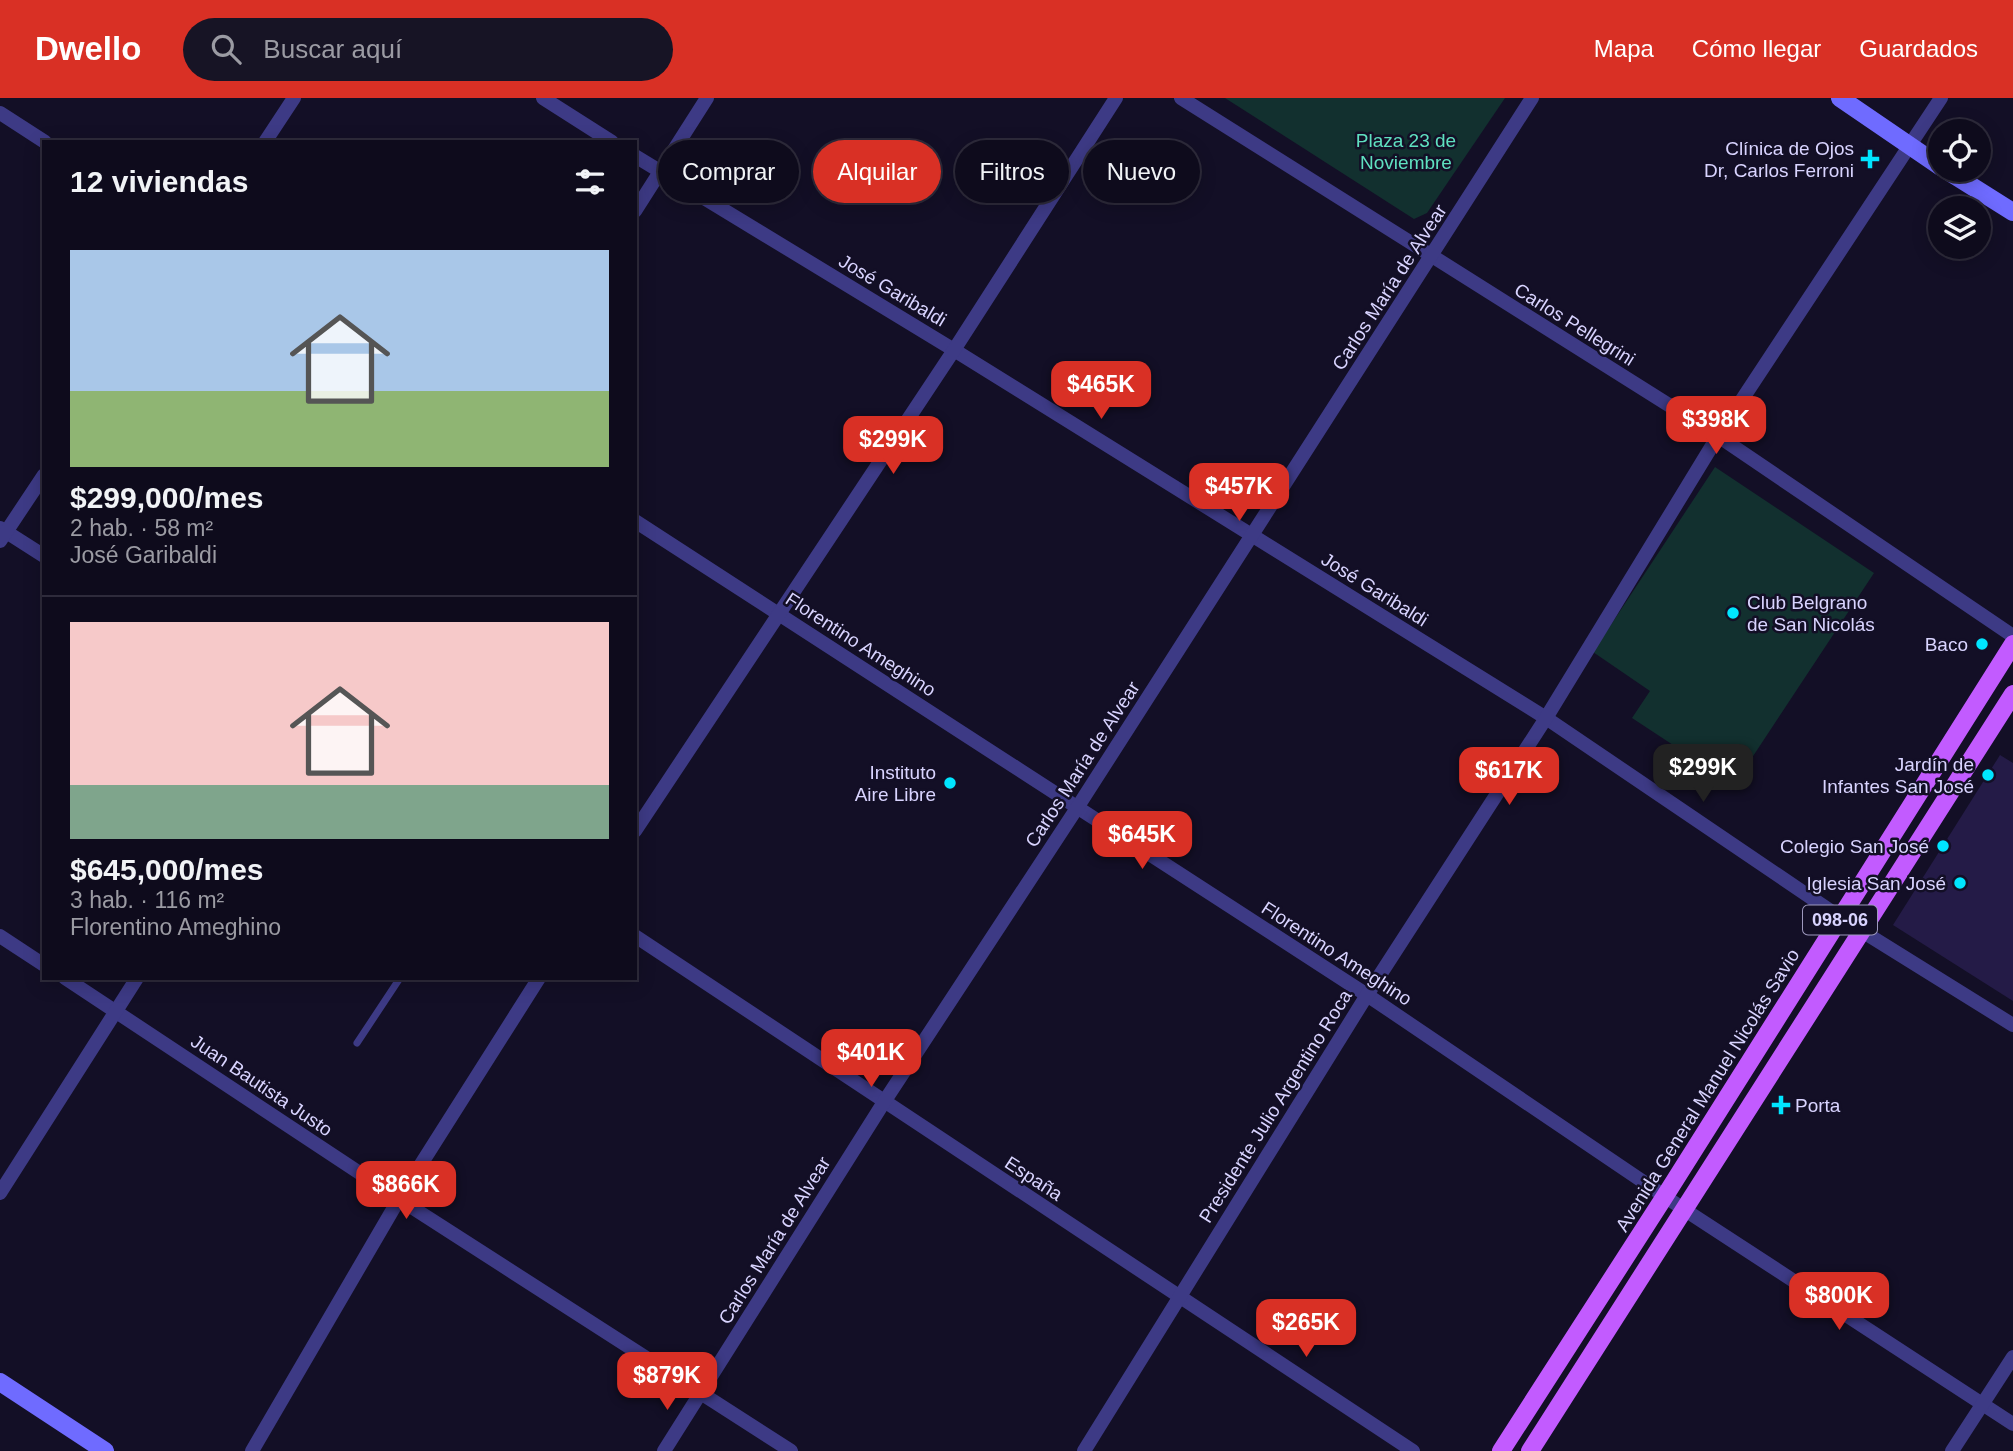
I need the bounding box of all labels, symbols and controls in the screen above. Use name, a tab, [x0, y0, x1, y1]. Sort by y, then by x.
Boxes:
search box	[183, 18, 673, 81]
text: Dwello	[35, 30, 141, 67]
icon: search	[207, 30, 245, 68]
text: Buscar aquí	[263, 34, 402, 64]
text: Mapa	[1594, 35, 1654, 62]
text: Cómo llegar	[1692, 35, 1821, 62]
text: Guardados	[1859, 35, 1978, 62]
map controls	[1928, 119, 1991, 259]
button: locate	[1928, 119, 1991, 182]
park label: Plaza 23 de Noviembre	[1356, 130, 1456, 173]
place label: Clínica de Ojos Dr, Carlos Ferroni	[1704, 138, 1854, 181]
chip: Comprar	[658, 140, 799, 203]
chip: Alquilar	[813, 140, 941, 203]
chip: Filtros	[955, 140, 1069, 203]
chip: Nuevo	[1083, 140, 1200, 203]
marker: Clínica de Ojos Dr, Carlos Ferroni	[1860, 149, 1880, 169]
icon: filters	[571, 163, 609, 201]
text: 12 viviendas	[70, 165, 248, 198]
button: layers	[1928, 196, 1991, 259]
street label: Carlos María de Alvear	[1328, 200, 1451, 374]
street label: José Garibaldi	[835, 250, 950, 331]
street label: Carlos Pellegrini	[1511, 279, 1639, 370]
icon: home	[277, 296, 403, 422]
pin: $465K	[1052, 362, 1150, 421]
text: $465K	[1067, 371, 1135, 397]
pin: $398K	[1667, 396, 1765, 456]
text: $398K	[1682, 406, 1750, 432]
pin: $299K	[844, 416, 942, 476]
text: $299K	[859, 426, 927, 452]
pin: $457K	[1190, 464, 1288, 523]
text: $457K	[1205, 473, 1273, 499]
text: $299,000/mes	[70, 481, 264, 514]
text: 2 hab. · 58 m²	[70, 515, 213, 541]
text: José Garibaldi	[70, 542, 217, 568]
street label: José Garibaldi	[1318, 548, 1432, 631]
street label: Florentino Ameghino	[782, 588, 940, 701]
place label: Club Belgrano de San Nicolás	[1747, 592, 1875, 635]
marker: Club Belgrano de San Nicolás	[1725, 605, 1741, 621]
place label: Baco	[1925, 634, 1968, 655]
marker: Baco	[1974, 636, 1990, 652]
icon: home	[277, 668, 403, 794]
street label: Carlos María de Alvear	[1021, 677, 1144, 851]
pin: $299K	[1654, 744, 1752, 804]
pin: $617K	[1460, 748, 1558, 807]
text: $299K	[1669, 754, 1737, 780]
place label: Jardín de Infantes San José	[1822, 754, 1974, 797]
text: $617K	[1475, 757, 1543, 783]
place label: Instituto Aire Libre	[855, 762, 936, 805]
marker: Jardín de Infantes San José	[1980, 767, 1996, 783]
marker: Instituto Aire Libre	[942, 775, 958, 791]
pin: $645K	[1093, 812, 1191, 871]
text: $645K	[1108, 821, 1176, 847]
place label: Colegio San José	[1780, 836, 1929, 857]
marker: Colegio San José	[1935, 838, 1951, 854]
text: $645,000/mes	[70, 853, 264, 886]
place label: Iglesia San José	[1807, 873, 1946, 894]
marker: Iglesia San José	[1952, 875, 1968, 891]
text: 3 hab. · 116 m²	[70, 887, 224, 913]
street label: Florentino Ameghino	[1258, 897, 1416, 1010]
road number: 098-06	[1803, 906, 1877, 934]
text: Florentino Ameghino	[70, 914, 281, 940]
street label: Avenida General Manuel Nicolás Savio	[1611, 945, 1804, 1235]
street label: Presidente Julio Argentino Roca	[1195, 986, 1356, 1226]
street label: Juan Bautista Justo	[187, 1030, 336, 1140]
pin: $401K	[822, 1030, 920, 1089]
text: $401K	[837, 1039, 905, 1065]
place label: Porta	[1795, 1095, 1841, 1116]
marker: Porta	[1773, 1097, 1789, 1113]
street label: Carlos María de Alvear	[714, 1152, 835, 1328]
street label: España	[1001, 1152, 1067, 1205]
pin: $866K	[357, 1162, 455, 1221]
text: $866K	[372, 1171, 440, 1197]
pin: $800K	[1790, 1272, 1888, 1332]
text: $800K	[1805, 1282, 1873, 1308]
pin: $265K	[1257, 1300, 1355, 1359]
text: $265K	[1272, 1309, 1340, 1335]
pin: $879K	[618, 1352, 716, 1412]
text: $879K	[633, 1362, 701, 1388]

